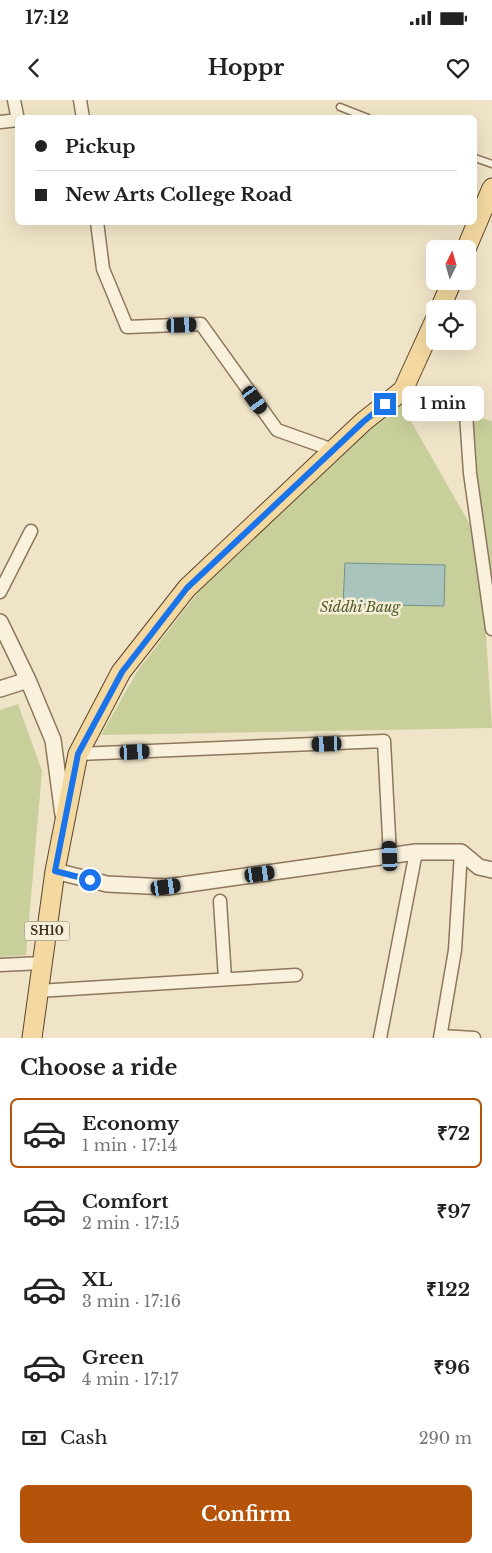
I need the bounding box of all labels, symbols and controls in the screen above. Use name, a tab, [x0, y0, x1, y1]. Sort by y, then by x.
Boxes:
text: 17:12	[25, 6, 69, 29]
icon: back	[20, 54, 48, 82]
text: Hoppr	[208, 54, 284, 81]
icon: heart	[444, 54, 472, 82]
text: Pickup	[65, 135, 136, 158]
text: New Arts College Road	[65, 183, 292, 206]
north arrow	[426, 240, 476, 290]
map controls	[426, 240, 476, 350]
button: locate	[426, 300, 476, 350]
car	[166, 317, 197, 333]
car	[240, 383, 269, 417]
callout: 1 min	[402, 386, 485, 422]
route end	[374, 393, 396, 415]
text: 1 min	[420, 393, 466, 413]
park label: Siddhi Baug	[320, 598, 401, 616]
car	[311, 736, 342, 752]
car	[119, 744, 150, 760]
car	[381, 841, 398, 871]
car	[244, 864, 275, 884]
route start	[79, 869, 101, 891]
car	[150, 877, 181, 897]
road number: SH10	[24, 921, 70, 940]
text: Choose a ride	[20, 1054, 177, 1081]
icon: car	[22, 1111, 67, 1156]
text: Economy	[82, 1112, 179, 1135]
text: ₹72	[437, 1122, 470, 1145]
text: 1 min · 17:14	[82, 1135, 177, 1155]
icon: car	[22, 1189, 67, 1234]
text: Comfort	[82, 1190, 169, 1213]
text: ₹97	[437, 1200, 470, 1223]
text: 2 min · 17:15	[82, 1213, 180, 1233]
icon: car	[22, 1267, 67, 1312]
text: XL	[82, 1268, 112, 1291]
text: ₹122	[426, 1278, 470, 1301]
text: 3 min · 17:16	[82, 1291, 181, 1311]
icon: car	[22, 1345, 67, 1390]
text: Green	[82, 1346, 144, 1369]
text: ₹96	[434, 1356, 470, 1379]
text: 4 min · 17:17	[82, 1369, 178, 1389]
icon: cash	[20, 1424, 48, 1452]
text: Cash	[60, 1426, 107, 1449]
text: 290 m	[419, 1428, 472, 1448]
button: Confirm	[20, 1485, 472, 1543]

